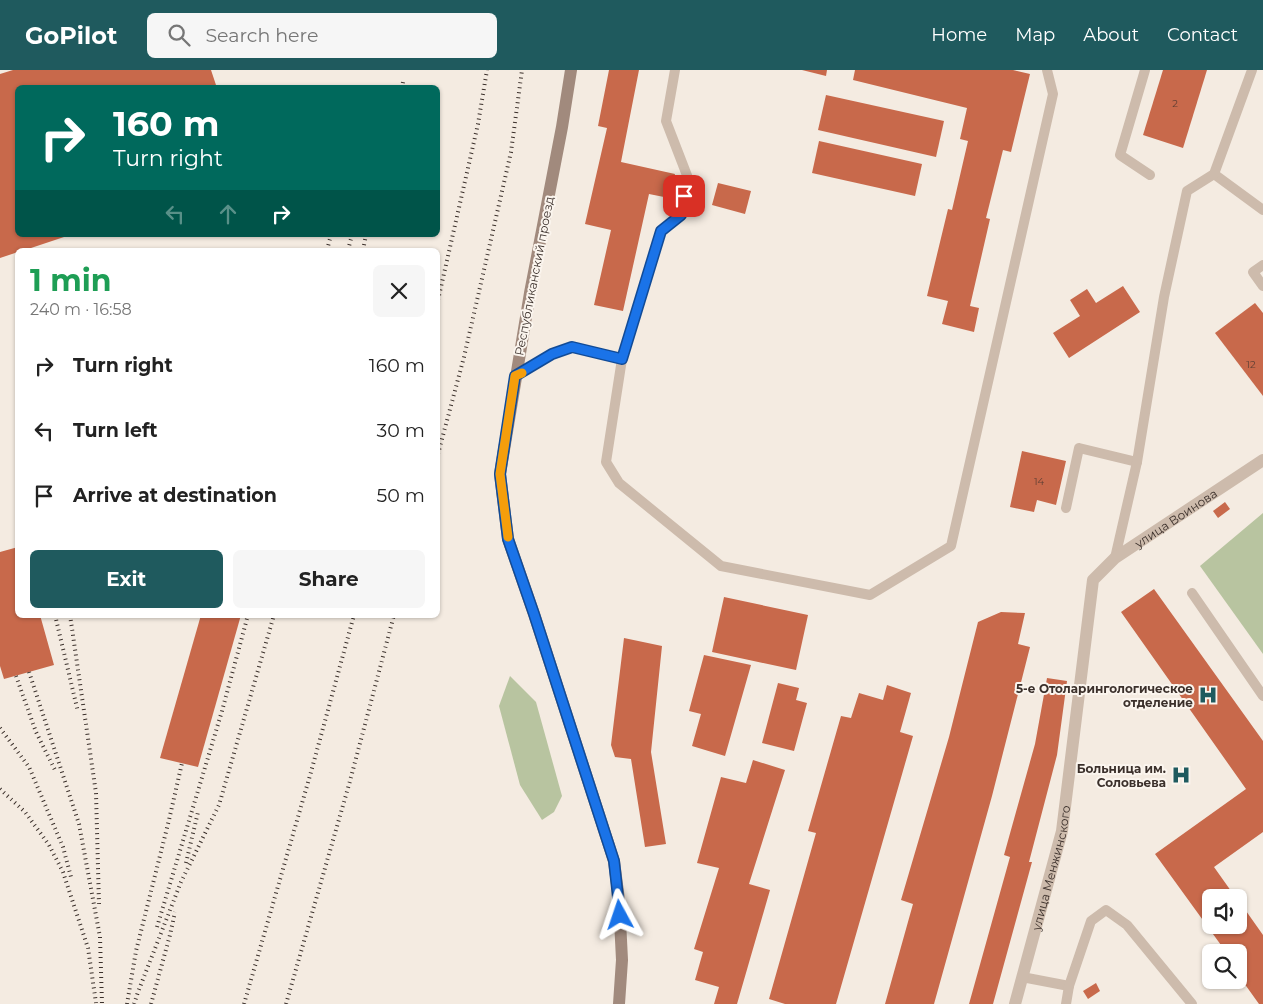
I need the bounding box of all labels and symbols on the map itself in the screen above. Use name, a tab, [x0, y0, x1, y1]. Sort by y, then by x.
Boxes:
house number: 2	[1172, 97, 1178, 110]
pin	[663, 175, 705, 217]
street label: Республиканский проезд	[511, 195, 557, 357]
house number: 12	[1246, 358, 1256, 371]
house number: 14	[1034, 475, 1044, 488]
street label: улица Воинова	[1131, 485, 1220, 551]
place label: 5-е Отоларингологическое отделение	[1016, 681, 1193, 710]
hospital icon: 5-е Отоларингологическое отделение	[1197, 684, 1219, 706]
place label: Больница им. Соловьева	[1077, 761, 1166, 790]
hospital icon: Больница им. Соловьева	[1170, 764, 1192, 786]
street label: улица Менжинского	[1028, 804, 1073, 933]
position arrow	[593, 888, 645, 940]

